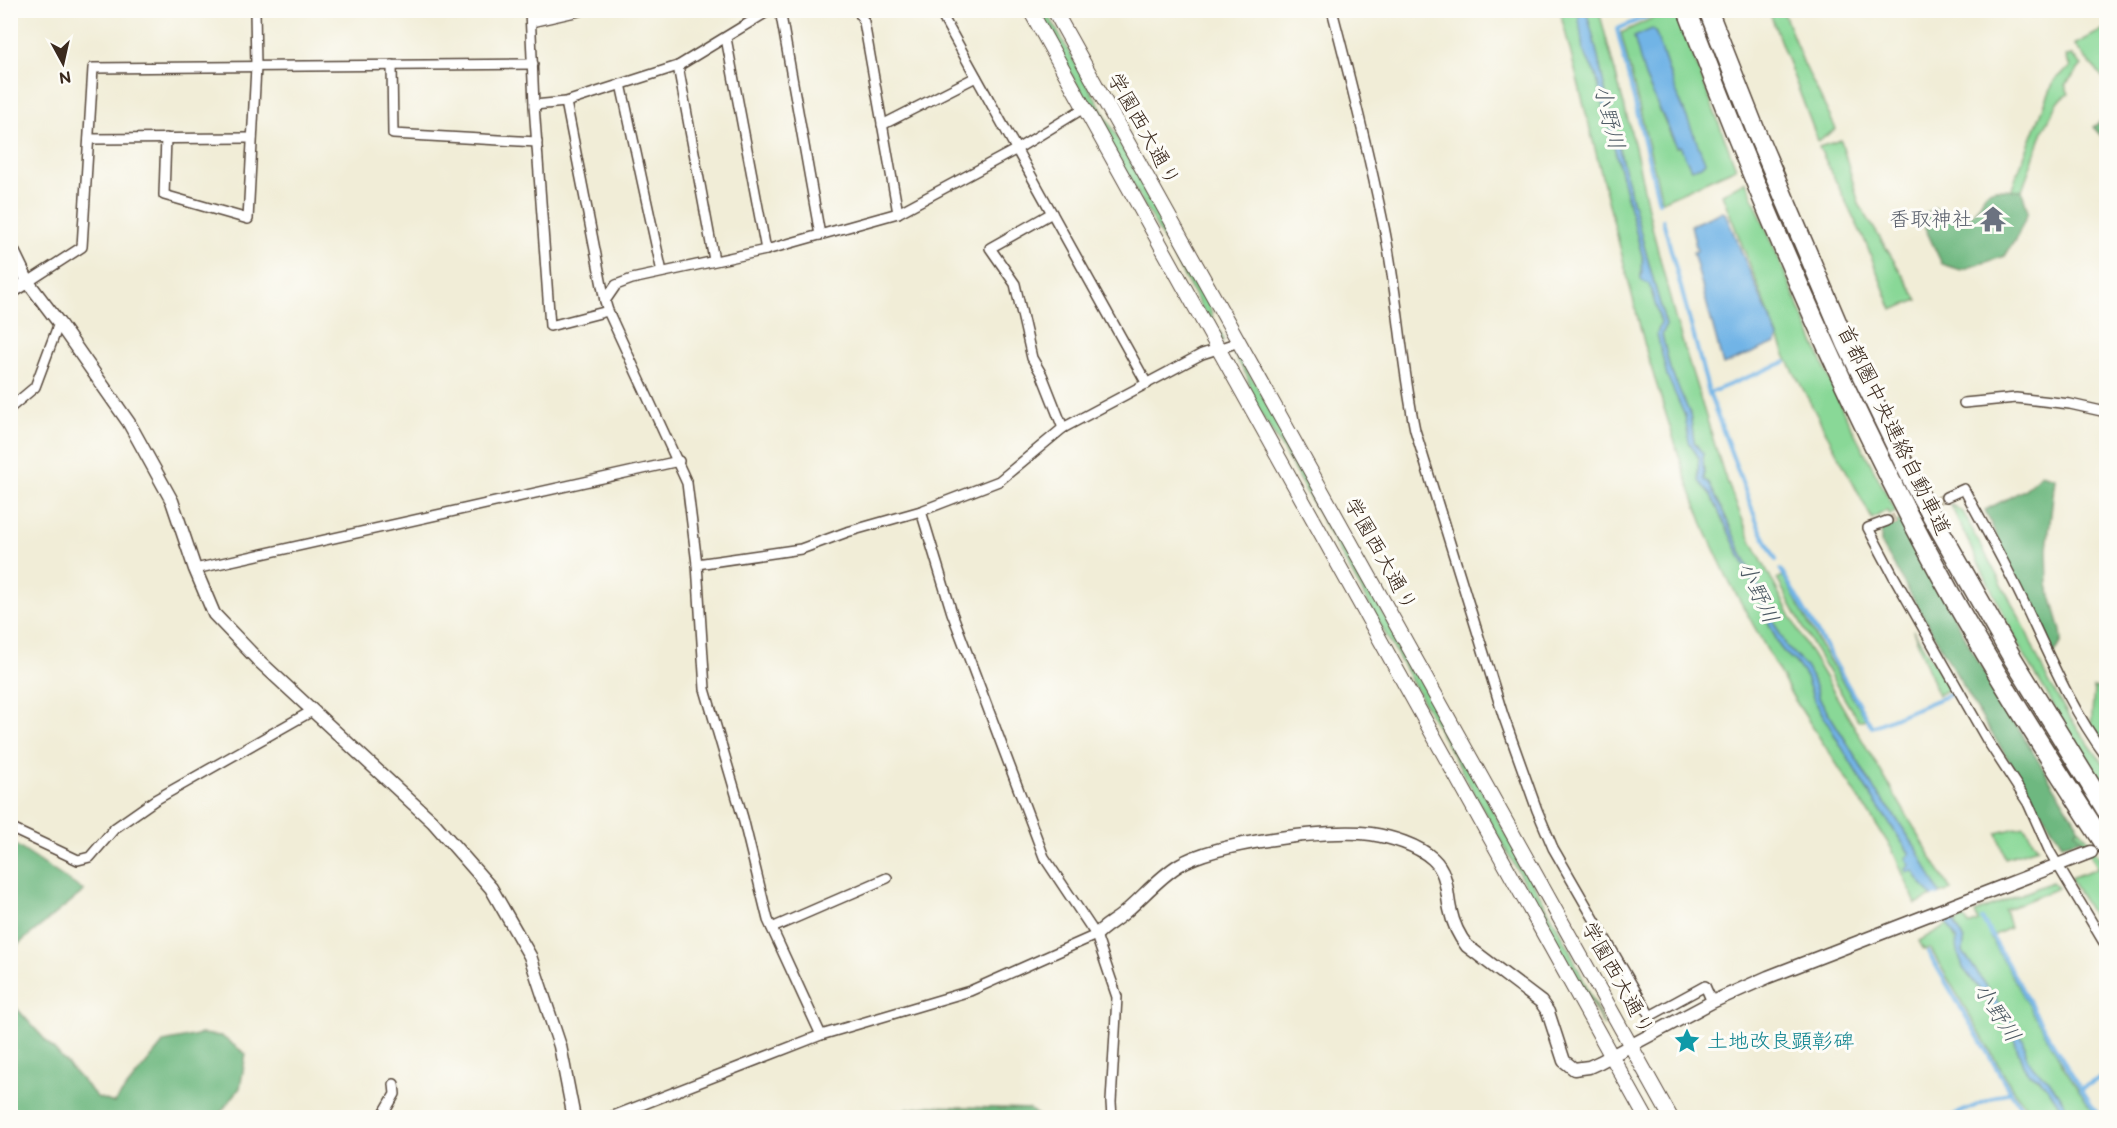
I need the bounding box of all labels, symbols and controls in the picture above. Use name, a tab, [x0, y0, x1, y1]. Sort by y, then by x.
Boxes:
north arrow	[33, 33, 93, 93]
text: N	[58, 66, 72, 87]
street label: 学園西大通り	[1102, 68, 1185, 190]
water label: 小野川	[1587, 82, 1630, 153]
temple icon: 香取神社	[1978, 204, 2008, 234]
place label: 香取神社	[1889, 207, 1973, 232]
street label: 首都圏中央連絡自動車道	[1832, 321, 1955, 540]
street label: 学園西大通り	[1339, 493, 1422, 615]
water label: 小野川	[1731, 557, 1784, 628]
street label: 学園西大通り	[1576, 917, 1659, 1039]
water label: 小野川	[1967, 978, 2026, 1048]
place icon: 土地改良顕彰碑	[1672, 1026, 1702, 1056]
place label: 土地改良顕彰碑	[1707, 1029, 1854, 1054]

